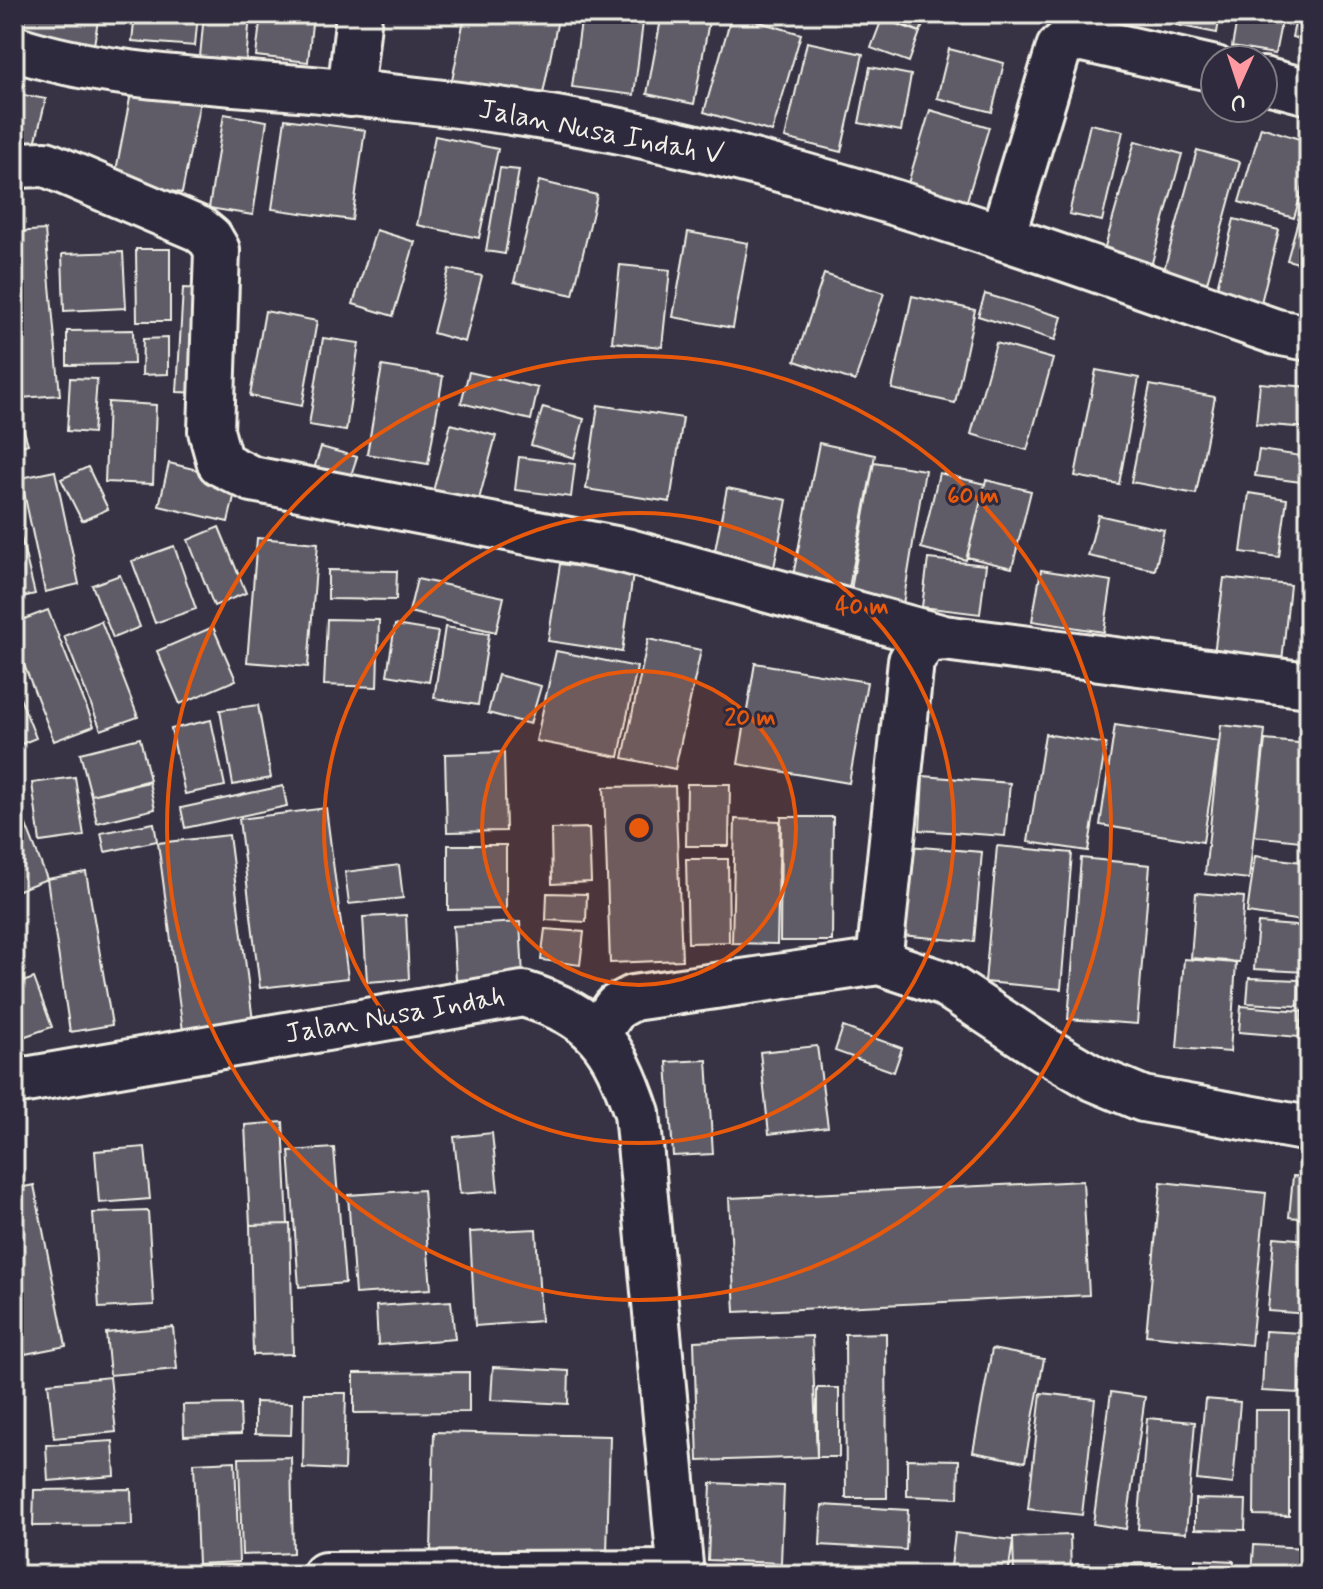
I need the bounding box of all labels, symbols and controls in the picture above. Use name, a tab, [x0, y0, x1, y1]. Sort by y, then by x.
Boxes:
north arrow	[1199, 44, 1279, 124]
text: U	[1230, 88, 1246, 116]
street label: Jalan Nusa Indah V	[476, 91, 726, 175]
text: 60 m	[947, 481, 999, 512]
text: 40 m	[835, 592, 889, 623]
text: 20 m	[724, 703, 776, 734]
centre of rings	[625, 814, 653, 842]
street label: Jalan Nusa Indah	[282, 978, 508, 1054]

